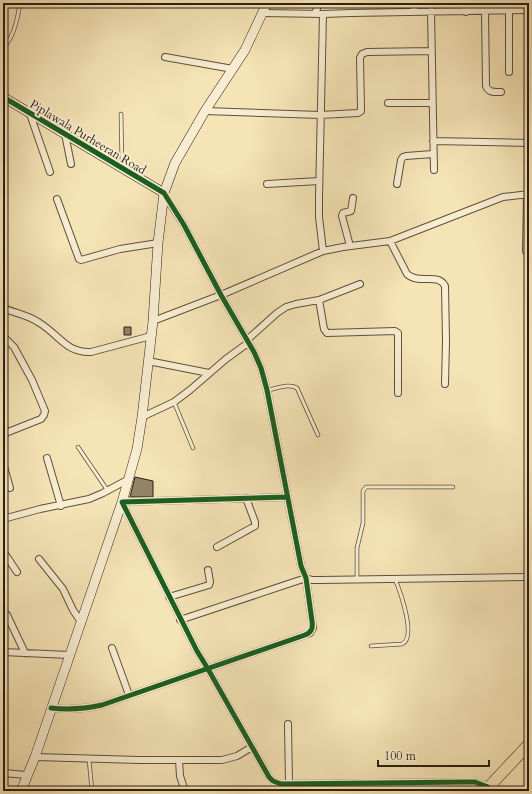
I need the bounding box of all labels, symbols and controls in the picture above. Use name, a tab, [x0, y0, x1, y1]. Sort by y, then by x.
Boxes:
street label: Piplawala Purheeran Road	[27, 96, 150, 178]
scale bar	[378, 742, 489, 768]
text: 100 m	[384, 748, 417, 764]

